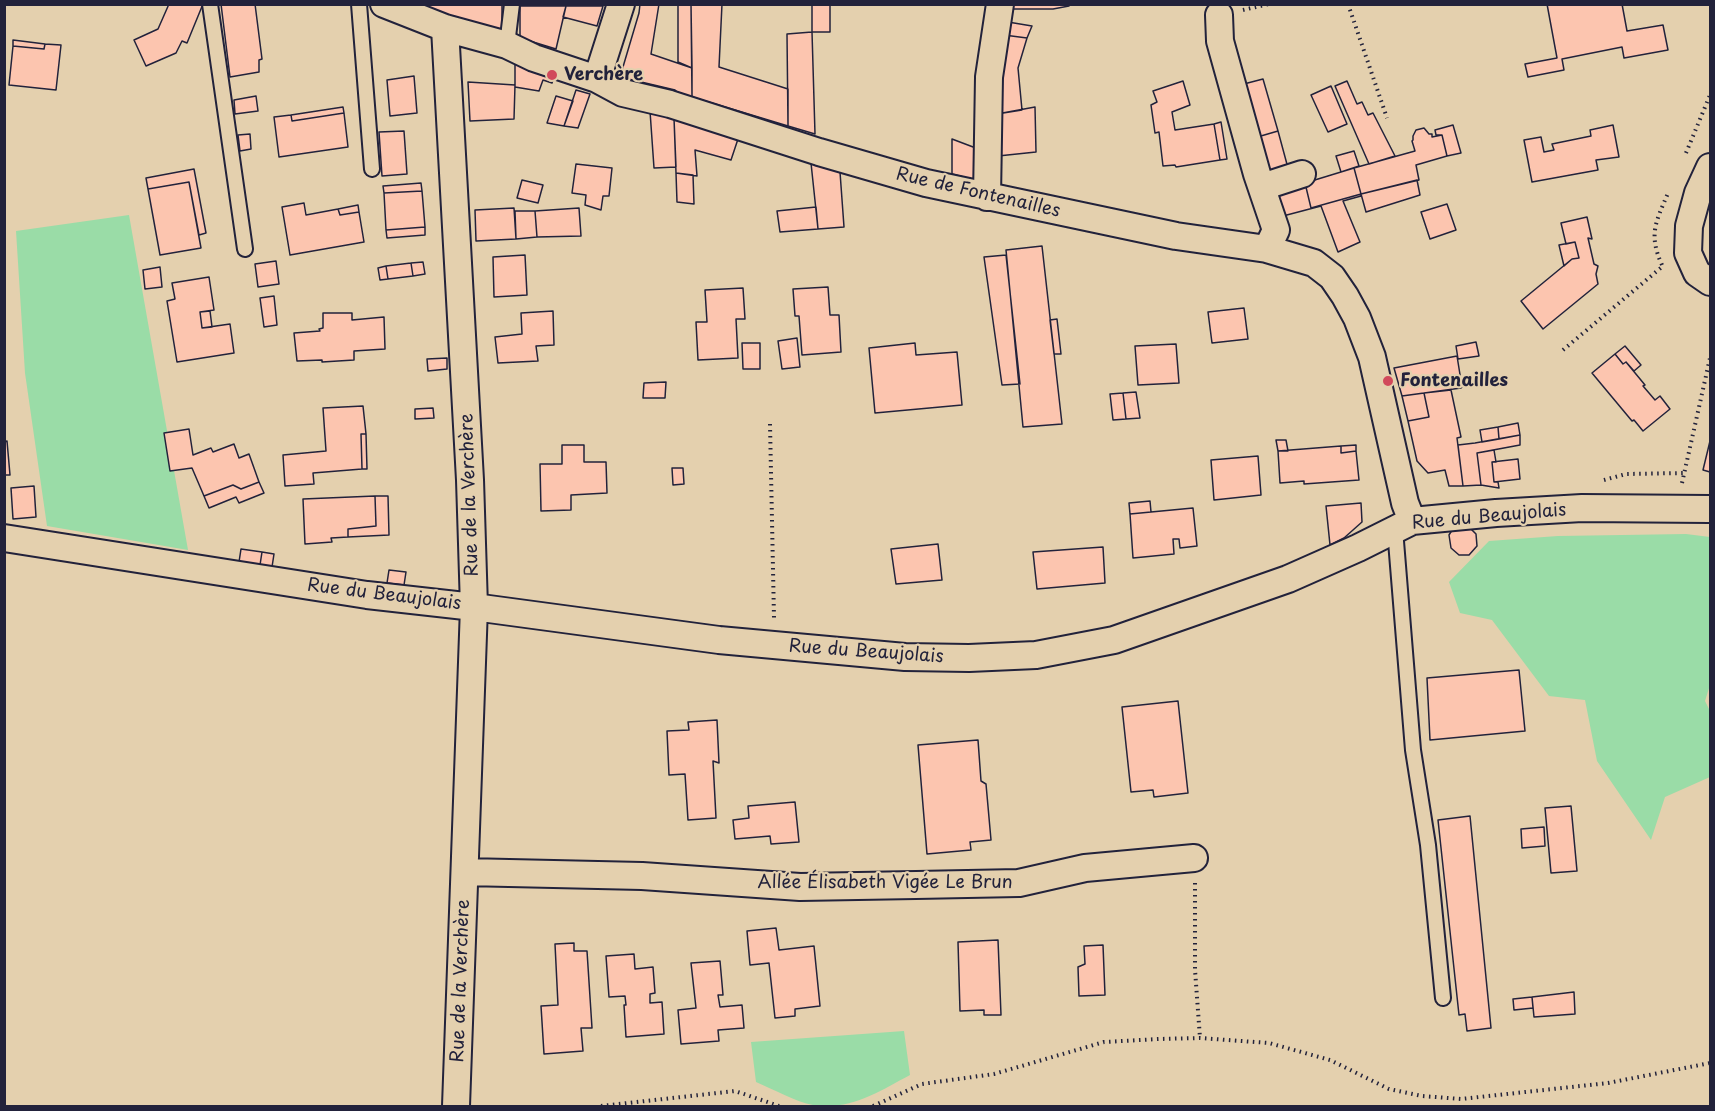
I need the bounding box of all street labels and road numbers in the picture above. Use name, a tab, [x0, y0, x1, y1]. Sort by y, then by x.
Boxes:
street label: Rue de Fontenailles	[894, 164, 1062, 222]
street label: Rue de la Verchère	[456, 413, 484, 577]
street label: Rue du Beaujolais	[1411, 499, 1567, 535]
street label: Rue du Beaujolais	[306, 575, 462, 615]
street label: Rue du Beaujolais	[788, 636, 944, 668]
street label: Allée Élisabeth Vigée Le Brun	[757, 872, 1013, 894]
street label: Rue de la Verchère	[447, 899, 475, 1063]

